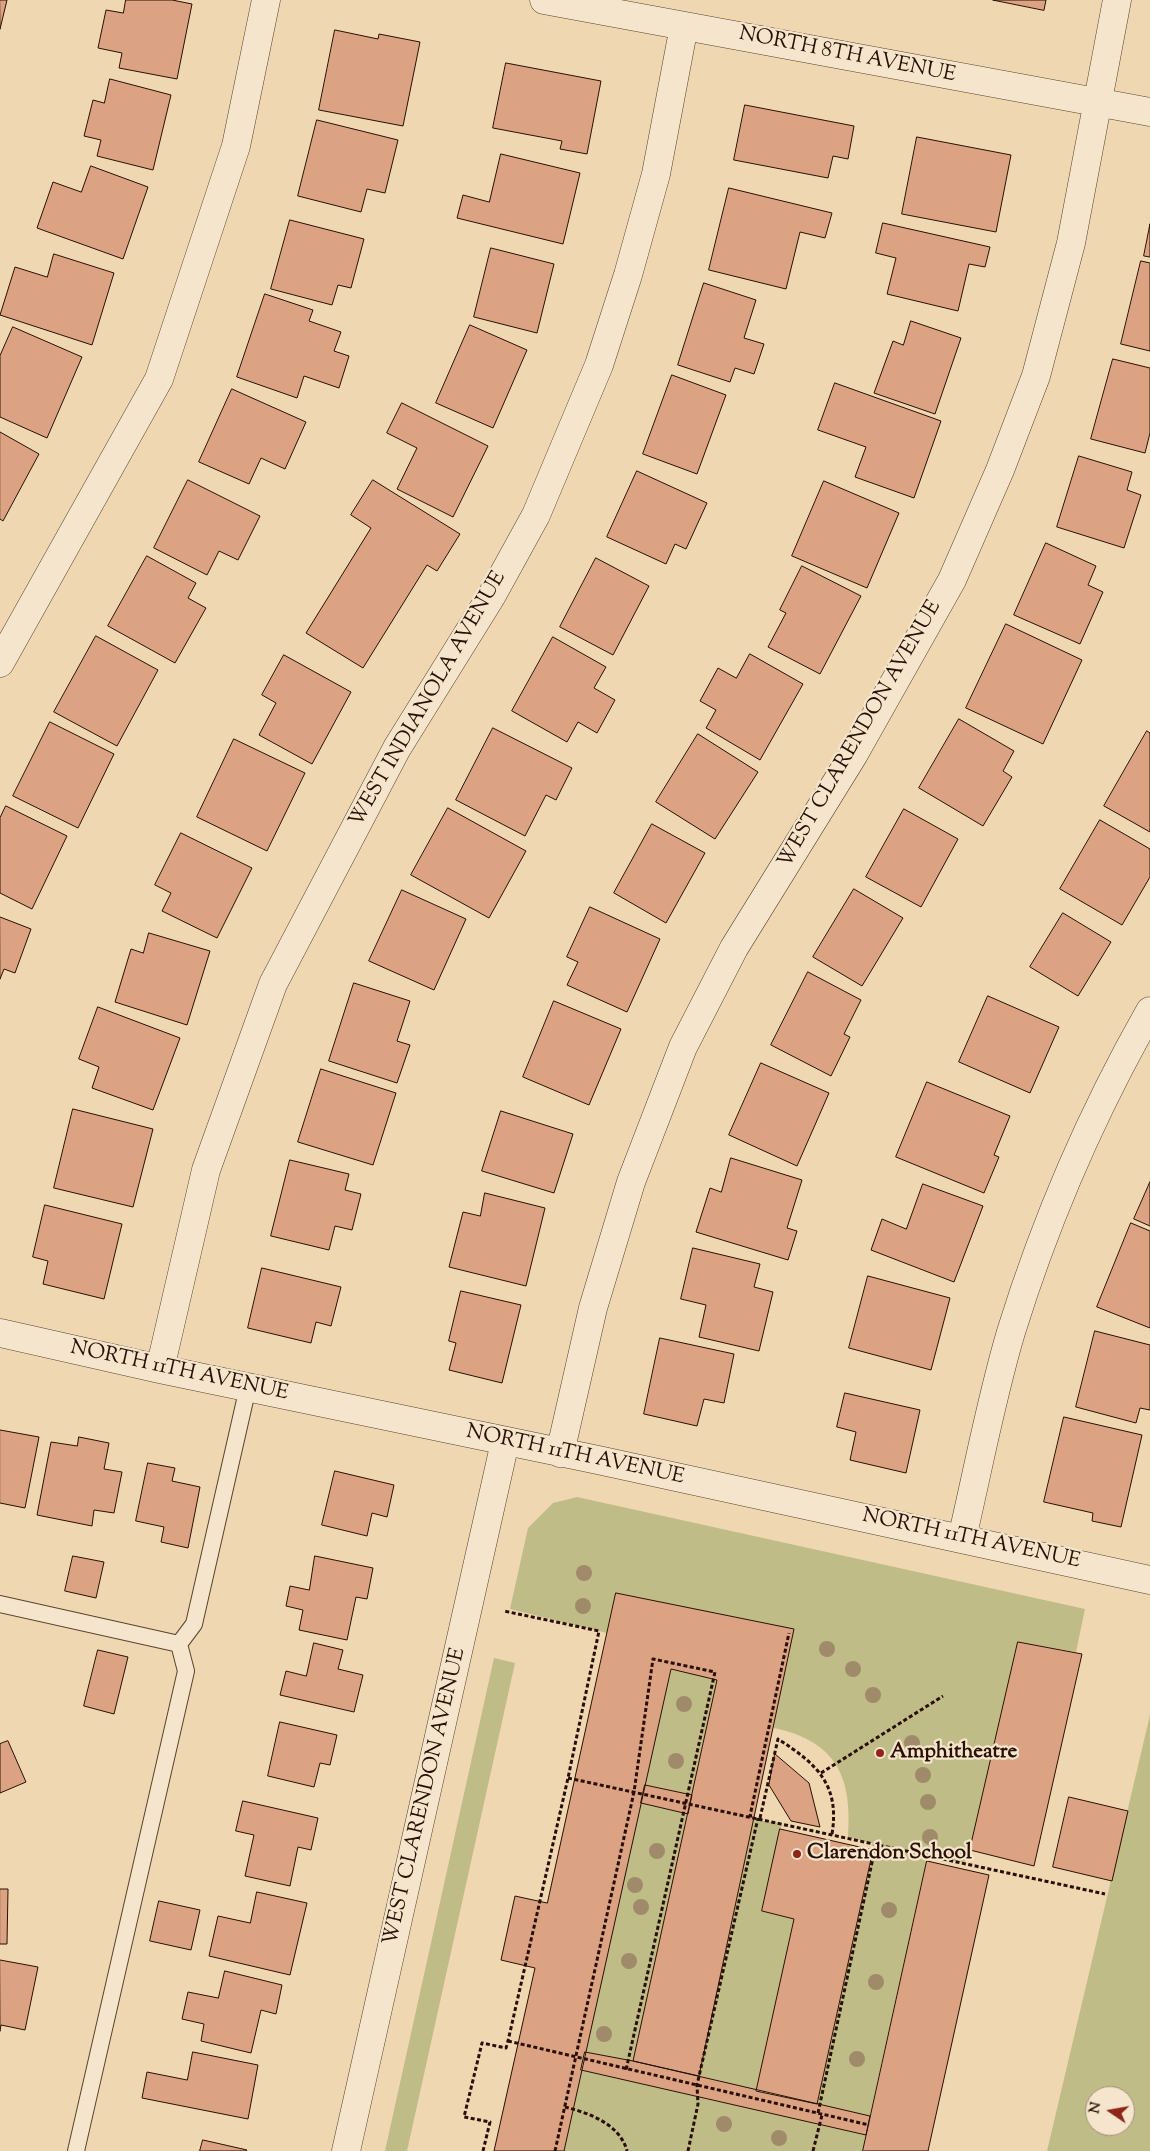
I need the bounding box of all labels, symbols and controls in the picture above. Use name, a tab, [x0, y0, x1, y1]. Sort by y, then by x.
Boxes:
street label: NORTH 8TH AVENUE	[736, 23, 958, 89]
street label: WEST INDIANOLA AVENUE	[345, 568, 513, 832]
street label: WEST CLARENDON AVENUE	[774, 597, 948, 873]
street label: NORTH 11TH AVENUE	[68, 1337, 290, 1407]
street label: NORTH 11TH AVENUE	[464, 1421, 686, 1491]
street label: NORTH 11TH AVENUE	[860, 1505, 1082, 1575]
street label: WEST CLARENDON AVENUE	[379, 1646, 473, 1948]
place label: Amphitheatre	[890, 1740, 1017, 1766]
marker: Amphitheatre	[874, 1747, 886, 1759]
place label: Clarendon School	[807, 1841, 972, 1867]
marker: Clarendon School	[791, 1848, 803, 1860]
north arrow	[1085, 2086, 1135, 2136]
text: N	[1085, 2101, 1107, 2116]

